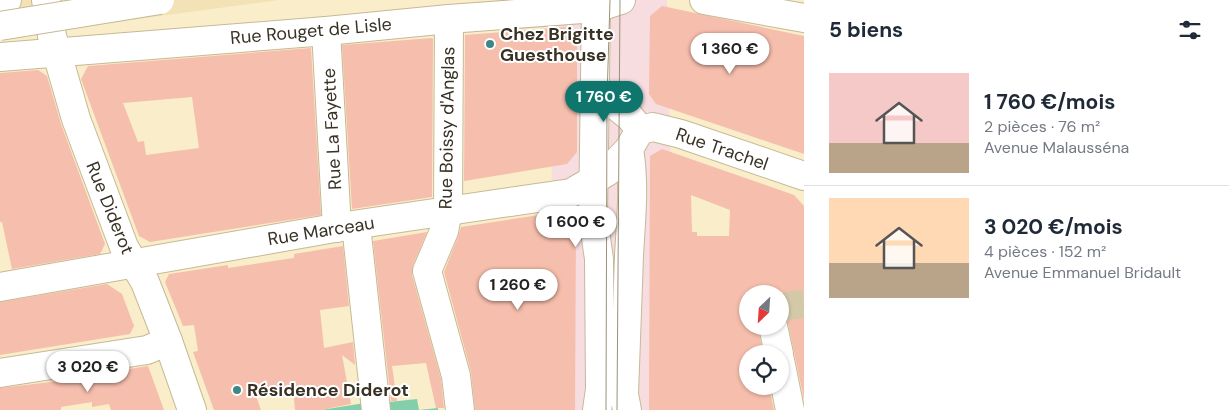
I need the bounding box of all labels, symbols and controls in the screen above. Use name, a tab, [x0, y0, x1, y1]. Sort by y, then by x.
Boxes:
street label: Rue Rouget de Lisle	[229, 12, 393, 50]
text: 5 biens	[829, 16, 903, 44]
icon: filters	[1176, 16, 1204, 44]
place label: Chez Brigitte Guesthouse	[500, 22, 614, 67]
pin: 1 360 €	[684, 32, 776, 75]
marker: Chez Brigitte Guesthouse	[484, 38, 496, 50]
text: 1 360 €	[701, 38, 759, 59]
street label: Rue Boissy d'Anglas	[434, 47, 460, 209]
street label: Rue La Fayette	[317, 68, 347, 190]
pin: 1 760 €	[558, 80, 650, 123]
text: 1 760 €	[576, 86, 632, 107]
text: 1 760 €/mois	[984, 88, 1115, 116]
icon: home	[869, 93, 929, 153]
text: 2 pièces · 76 m²	[984, 116, 1100, 137]
street label: Rue Trachel	[673, 122, 771, 176]
text: Avenue Malausséna	[984, 137, 1129, 158]
street label: Rue Diderot	[81, 158, 139, 258]
pin: 1 600 €	[530, 206, 622, 248]
street label: Rue Marceau	[266, 211, 376, 251]
text: 1 600 €	[547, 211, 605, 232]
text: 3 020 €/mois	[984, 213, 1123, 241]
icon: home	[869, 218, 929, 278]
text: 4 pièces · 152 m²	[984, 241, 1106, 262]
text: Avenue Emmanuel Bridault	[984, 262, 1181, 283]
pin: 1 260 €	[472, 268, 564, 311]
text: 1 260 €	[490, 274, 546, 295]
north arrow	[739, 285, 789, 335]
map controls	[739, 285, 789, 395]
button: locate	[739, 345, 789, 395]
pin: 3 020 €	[42, 350, 134, 393]
text: 3 020 €	[57, 356, 119, 377]
place label: Résidence Diderot	[247, 378, 409, 402]
marker: Résidence Diderot	[231, 384, 243, 396]

